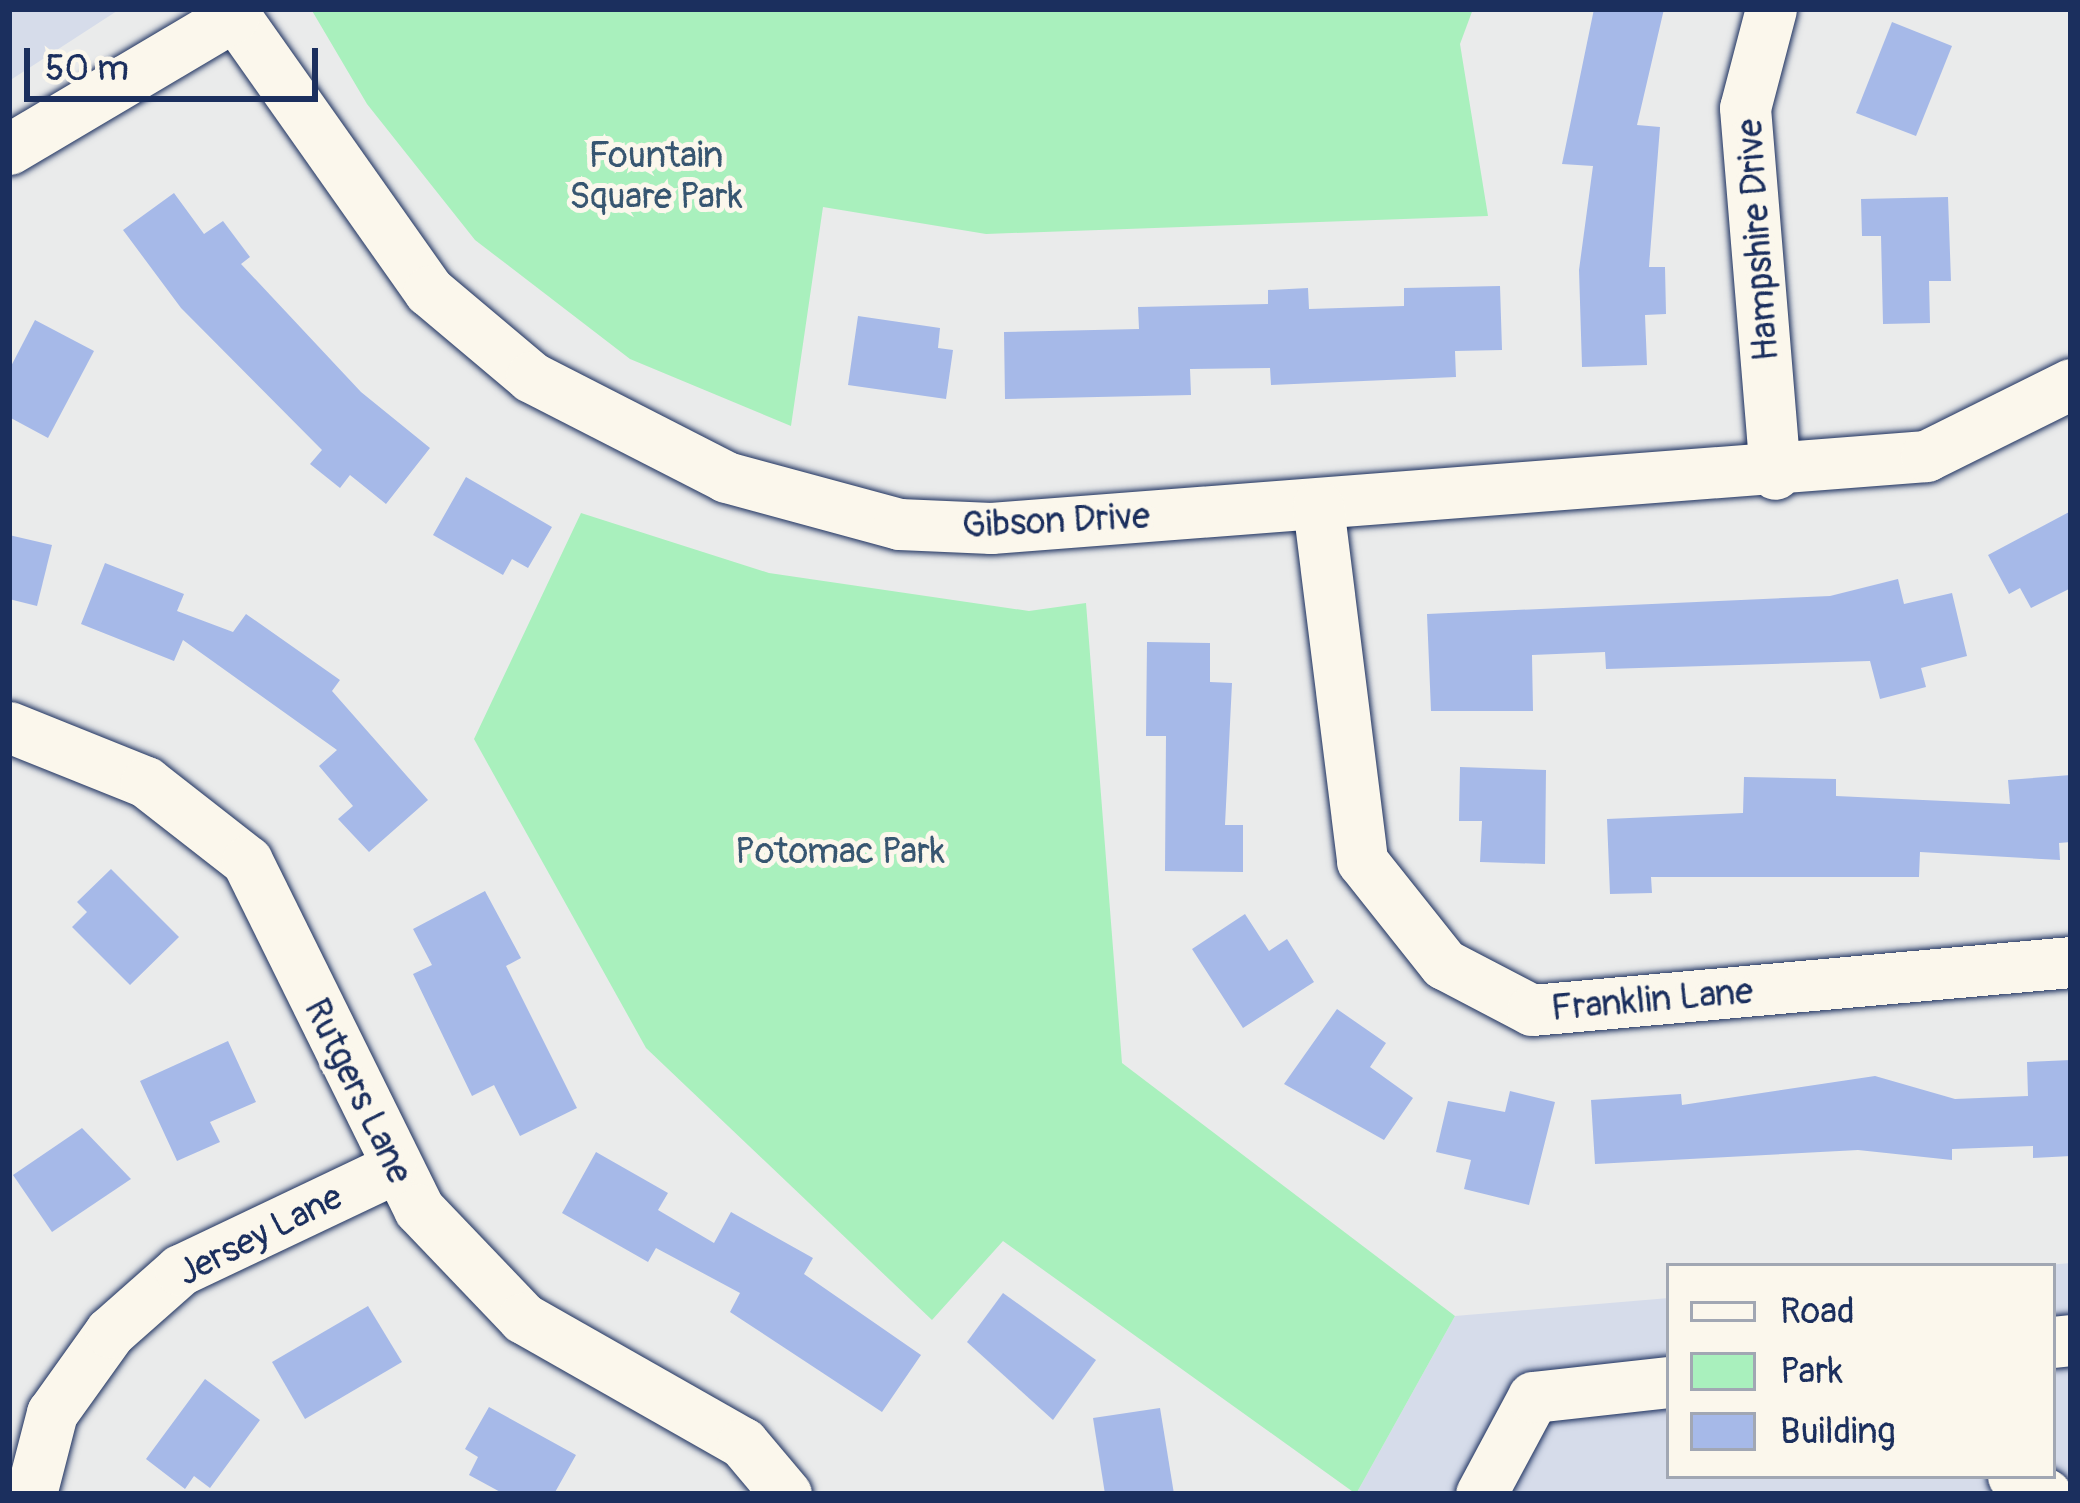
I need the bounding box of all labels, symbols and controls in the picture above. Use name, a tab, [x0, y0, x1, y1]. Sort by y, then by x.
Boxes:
scale bar	[30, 24, 324, 98]
text: 50 m	[45, 46, 129, 91]
street label: Hampshire Drive	[1728, 117, 1788, 363]
park label: Fountain Square Park	[569, 133, 743, 218]
street label: Gibson Drive	[961, 495, 1151, 547]
park label: Potomac Park	[735, 830, 945, 874]
street label: Franklin Lane	[1549, 970, 1755, 1030]
street label: Rutgers Lane	[295, 992, 421, 1190]
street label: Jersey Lane	[170, 1175, 350, 1295]
legend	[1666, 1263, 2056, 1479]
text: Road	[1780, 1289, 1855, 1334]
text: Park	[1780, 1349, 1843, 1394]
text: Building	[1780, 1409, 1896, 1454]

